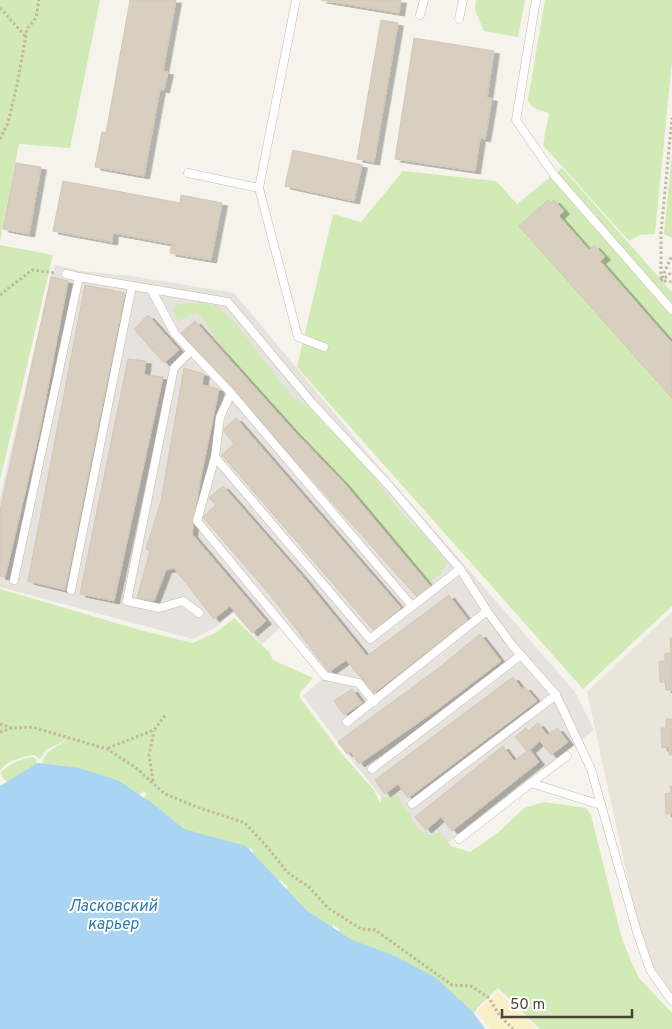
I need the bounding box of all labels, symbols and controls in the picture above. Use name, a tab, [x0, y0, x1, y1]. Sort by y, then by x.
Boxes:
water label: Ласковский карьер	[69, 897, 158, 935]
scale bar	[502, 986, 632, 1018]
text: 50 m	[510, 996, 545, 1015]

